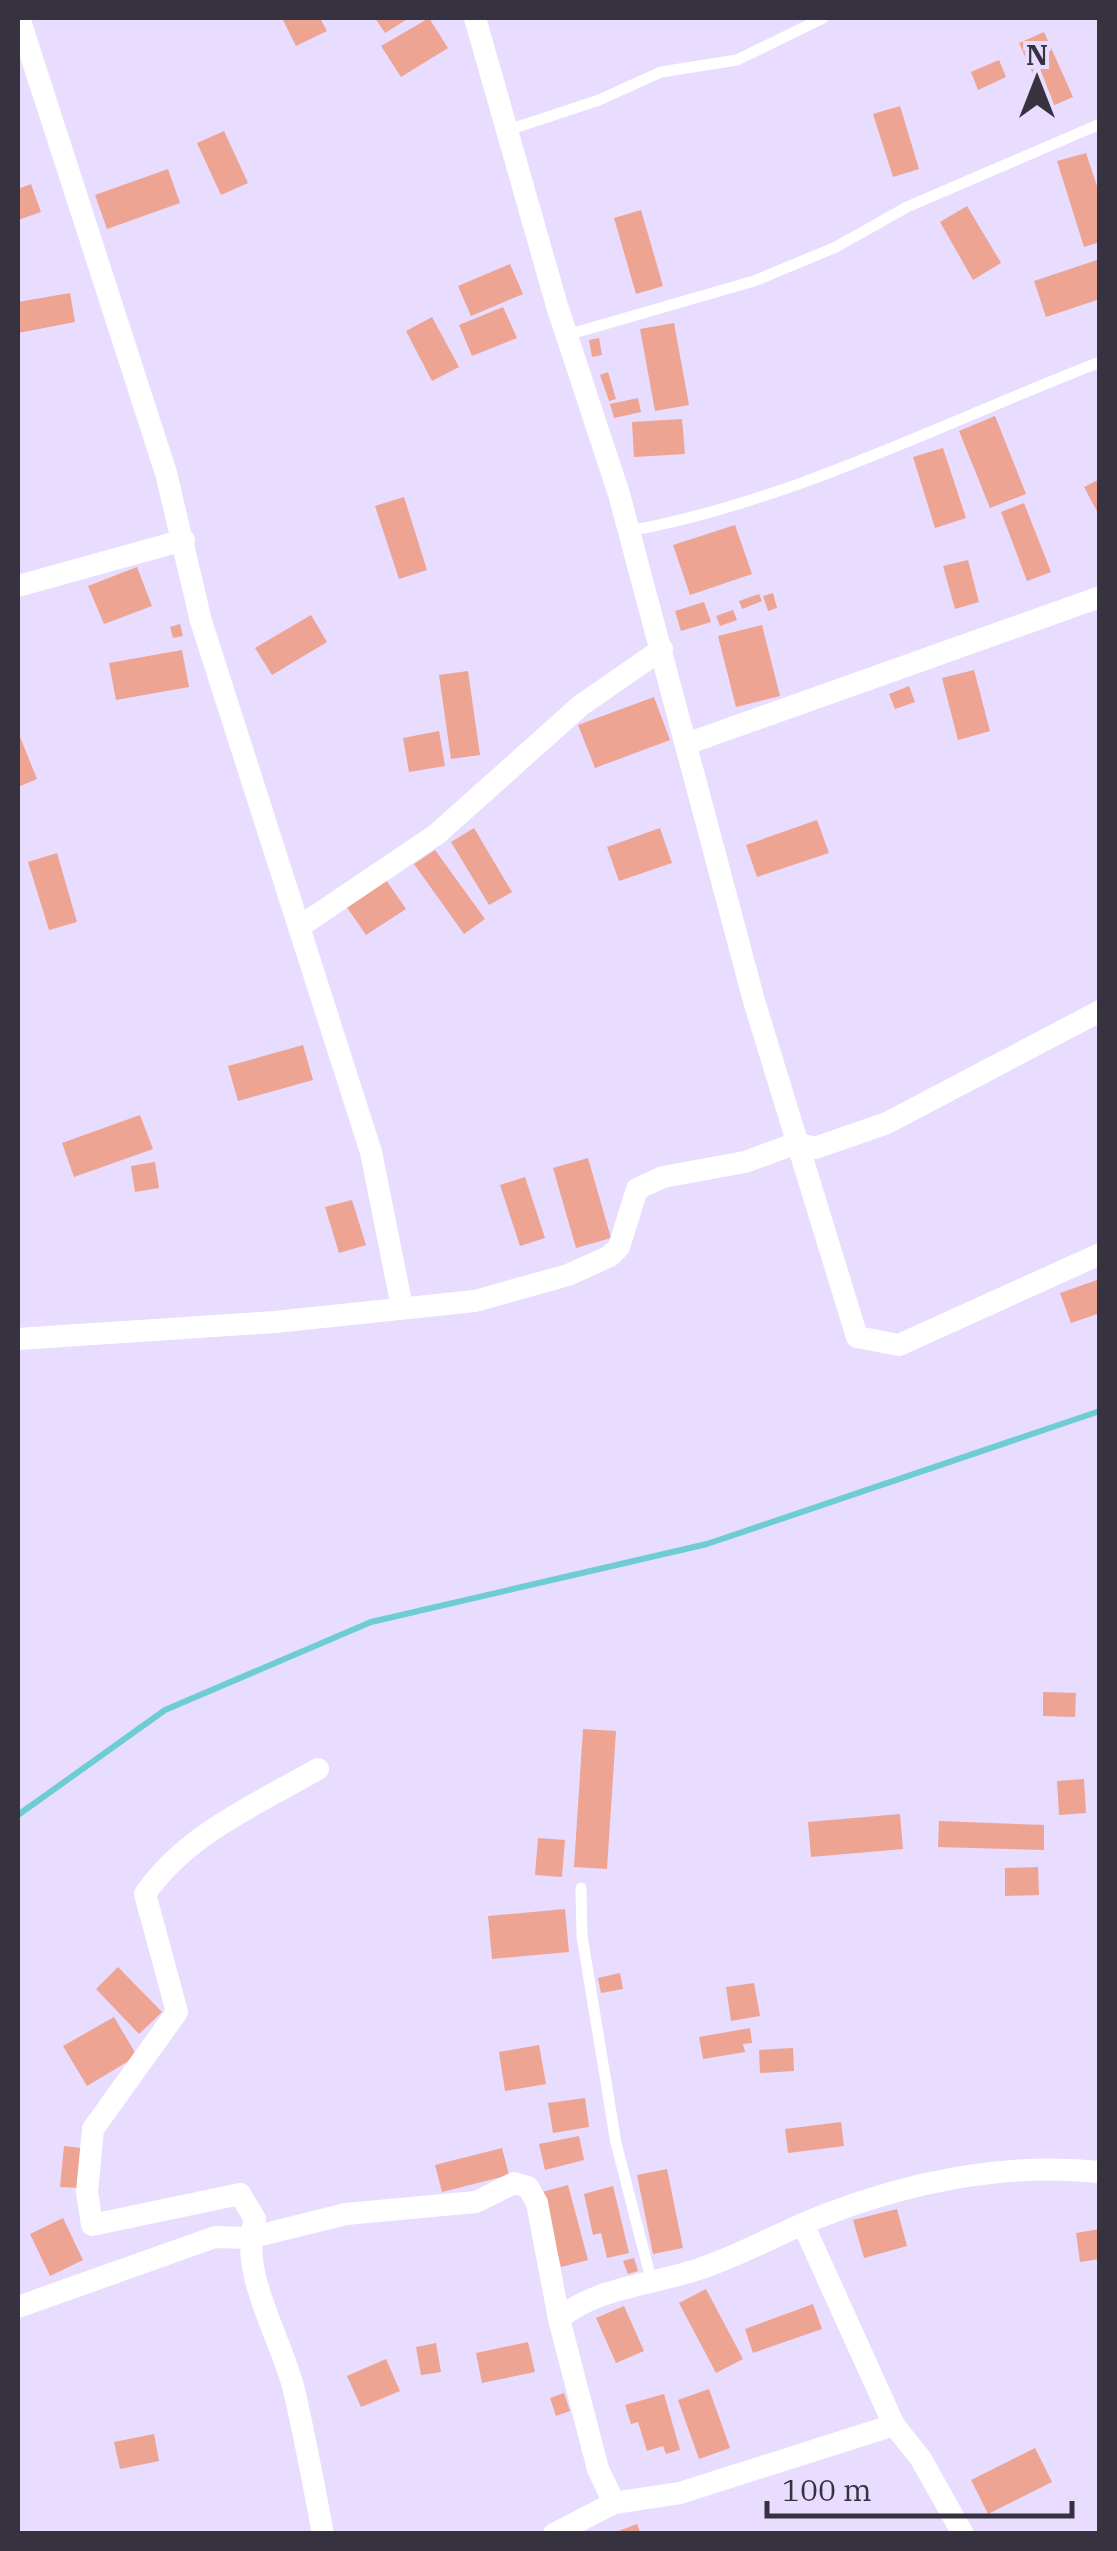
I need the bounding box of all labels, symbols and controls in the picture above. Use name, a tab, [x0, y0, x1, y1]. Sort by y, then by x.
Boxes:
north arrow	[987, 30, 1087, 130]
text: N	[1026, 36, 1048, 73]
scale bar	[767, 2456, 1072, 2518]
text: 100 m	[782, 2470, 872, 2509]

